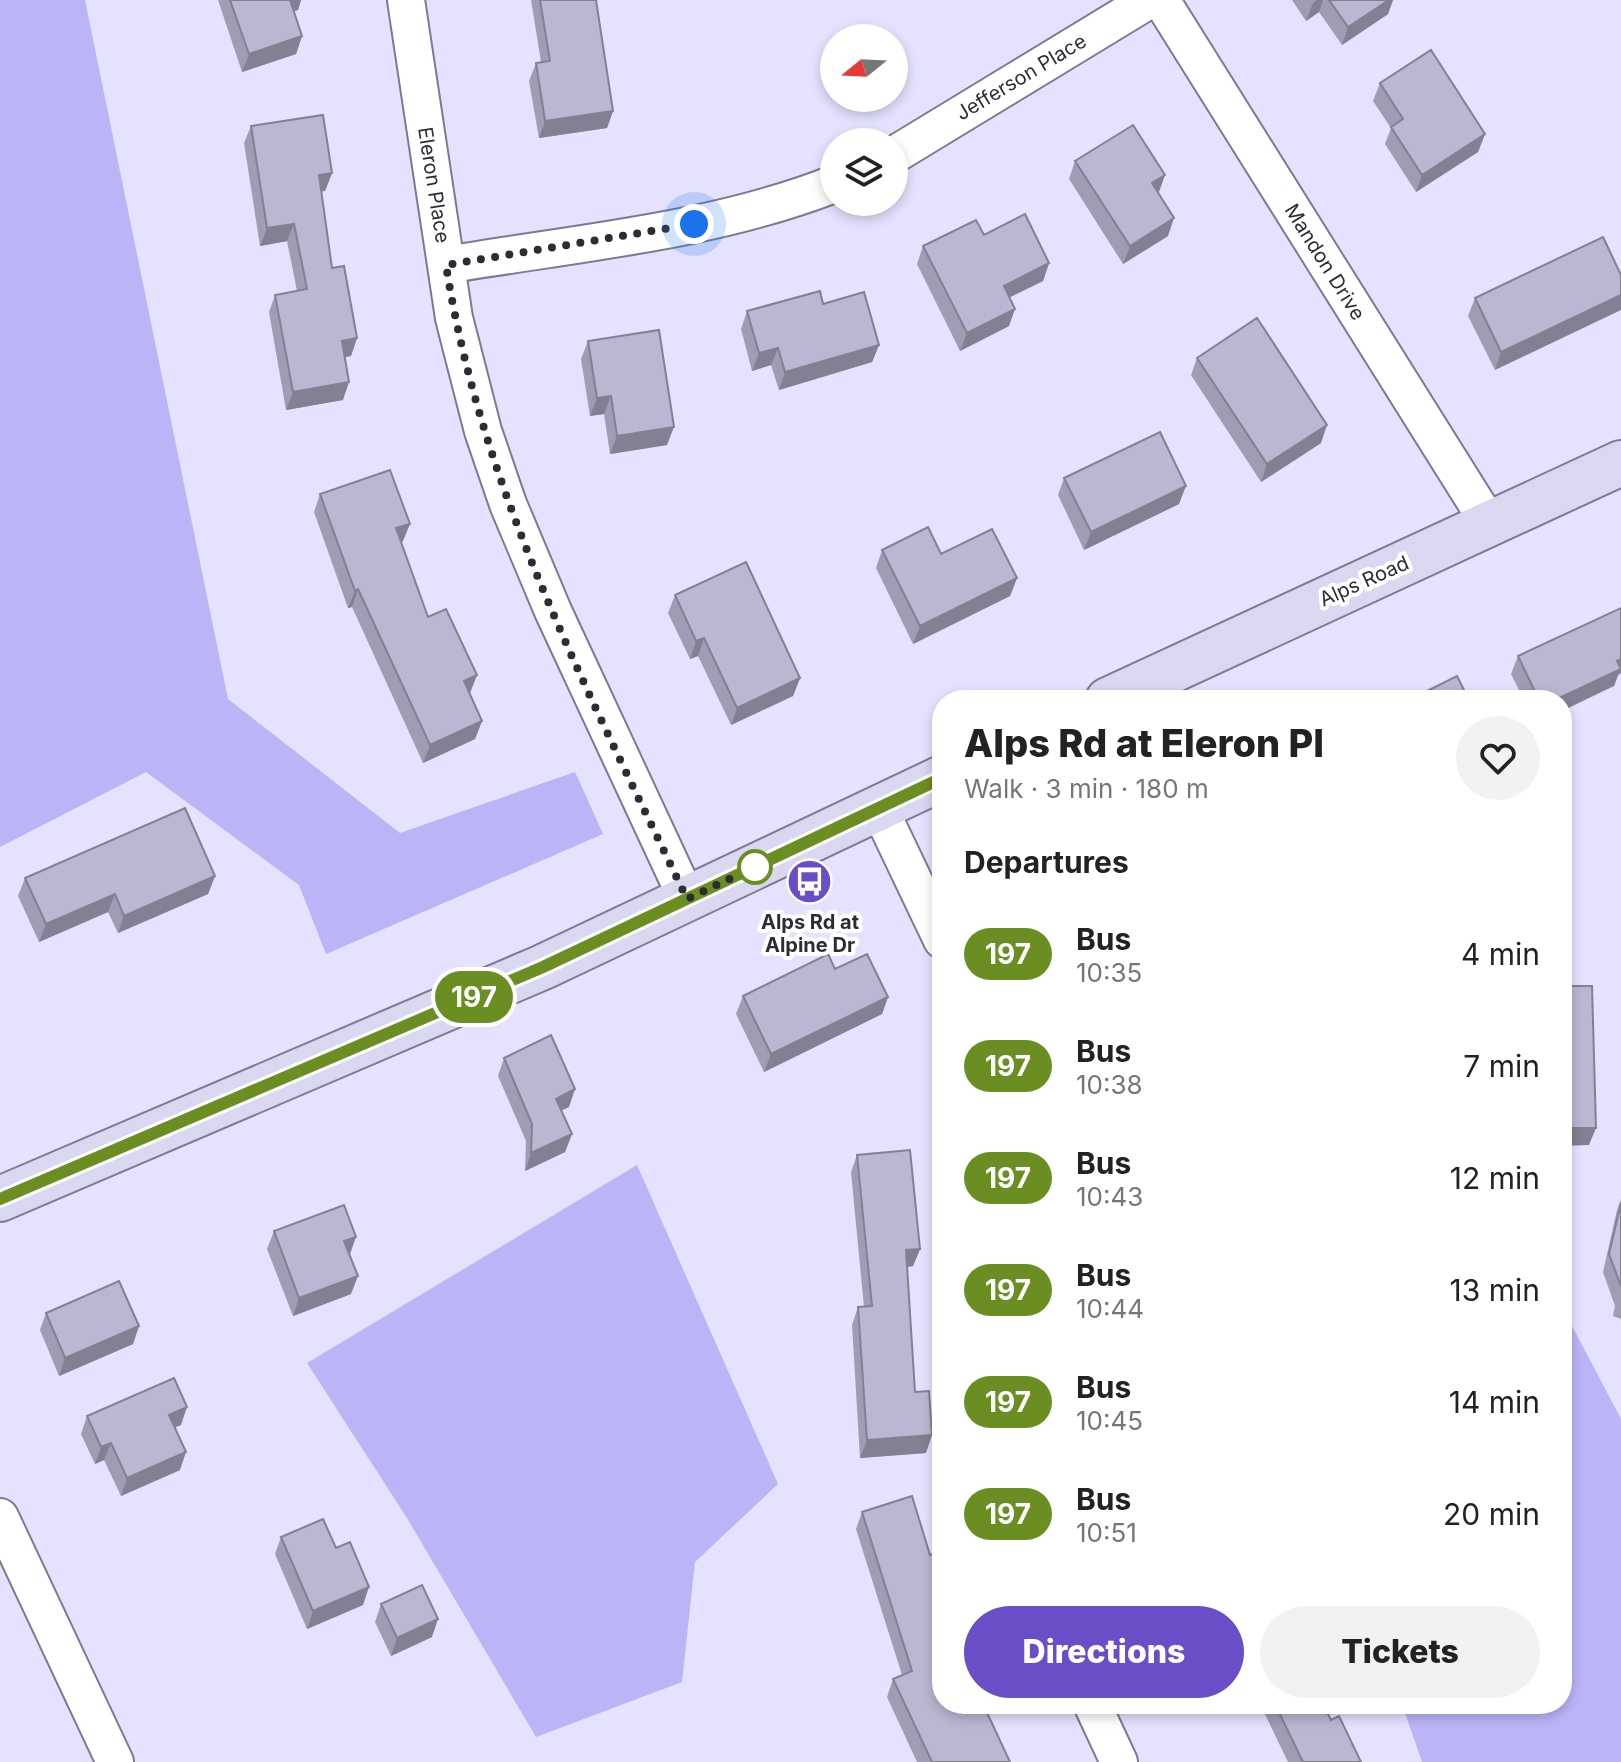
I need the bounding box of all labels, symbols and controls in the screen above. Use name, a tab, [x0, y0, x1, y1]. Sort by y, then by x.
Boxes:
north arrow	[820, 24, 908, 112]
map controls	[820, 24, 908, 216]
street label: Jefferson Place	[952, 29, 1090, 125]
street label: Eleron Place	[413, 125, 455, 245]
button: layers	[820, 128, 908, 216]
street label: Mandon Drive	[1280, 199, 1370, 325]
your location	[674, 204, 714, 244]
street label: Alps Road	[1316, 551, 1412, 611]
button: heart	[1456, 716, 1540, 800]
text: Alps Rd at Eleron Pl	[964, 720, 1324, 766]
text: Walk · 3 min · 180 m	[964, 773, 1209, 804]
text: Departures	[964, 844, 1129, 880]
unlabelled marker	[738, 850, 772, 884]
bus stop icon: Alps Rd at Alpine Dr	[786, 858, 834, 906]
place label: Alps Rd at Alpine Dr	[761, 910, 859, 957]
text: Bus	[1076, 921, 1131, 957]
text: 4 min	[1461, 936, 1540, 972]
text: 197	[985, 937, 1031, 971]
text: 10:35	[1076, 957, 1142, 988]
line badge: 197	[428, 971, 520, 1023]
text: 197	[451, 980, 497, 1014]
text: Bus	[1076, 1033, 1131, 1069]
text: 7 min	[1463, 1048, 1540, 1084]
text: 197	[985, 1049, 1031, 1083]
text: 10:38	[1076, 1069, 1143, 1100]
text: Bus	[1076, 1145, 1131, 1181]
text: 12 min	[1450, 1160, 1540, 1196]
text: 197	[985, 1161, 1031, 1195]
text: 10:43	[1076, 1181, 1143, 1212]
text: Bus	[1076, 1257, 1131, 1293]
text: 13 min	[1450, 1272, 1540, 1308]
text: 197	[985, 1273, 1031, 1307]
text: 10:44	[1076, 1293, 1144, 1324]
text: Bus	[1076, 1369, 1131, 1405]
text: 14 min	[1449, 1384, 1540, 1420]
text: 197	[985, 1385, 1031, 1419]
text: 10:45	[1076, 1405, 1143, 1436]
text: Bus	[1076, 1481, 1131, 1517]
text: 20 min	[1443, 1496, 1540, 1532]
text: 197	[985, 1497, 1031, 1531]
text: 10:51	[1076, 1517, 1137, 1548]
button: Directions	[964, 1606, 1244, 1698]
button: Tickets	[1260, 1606, 1540, 1698]

